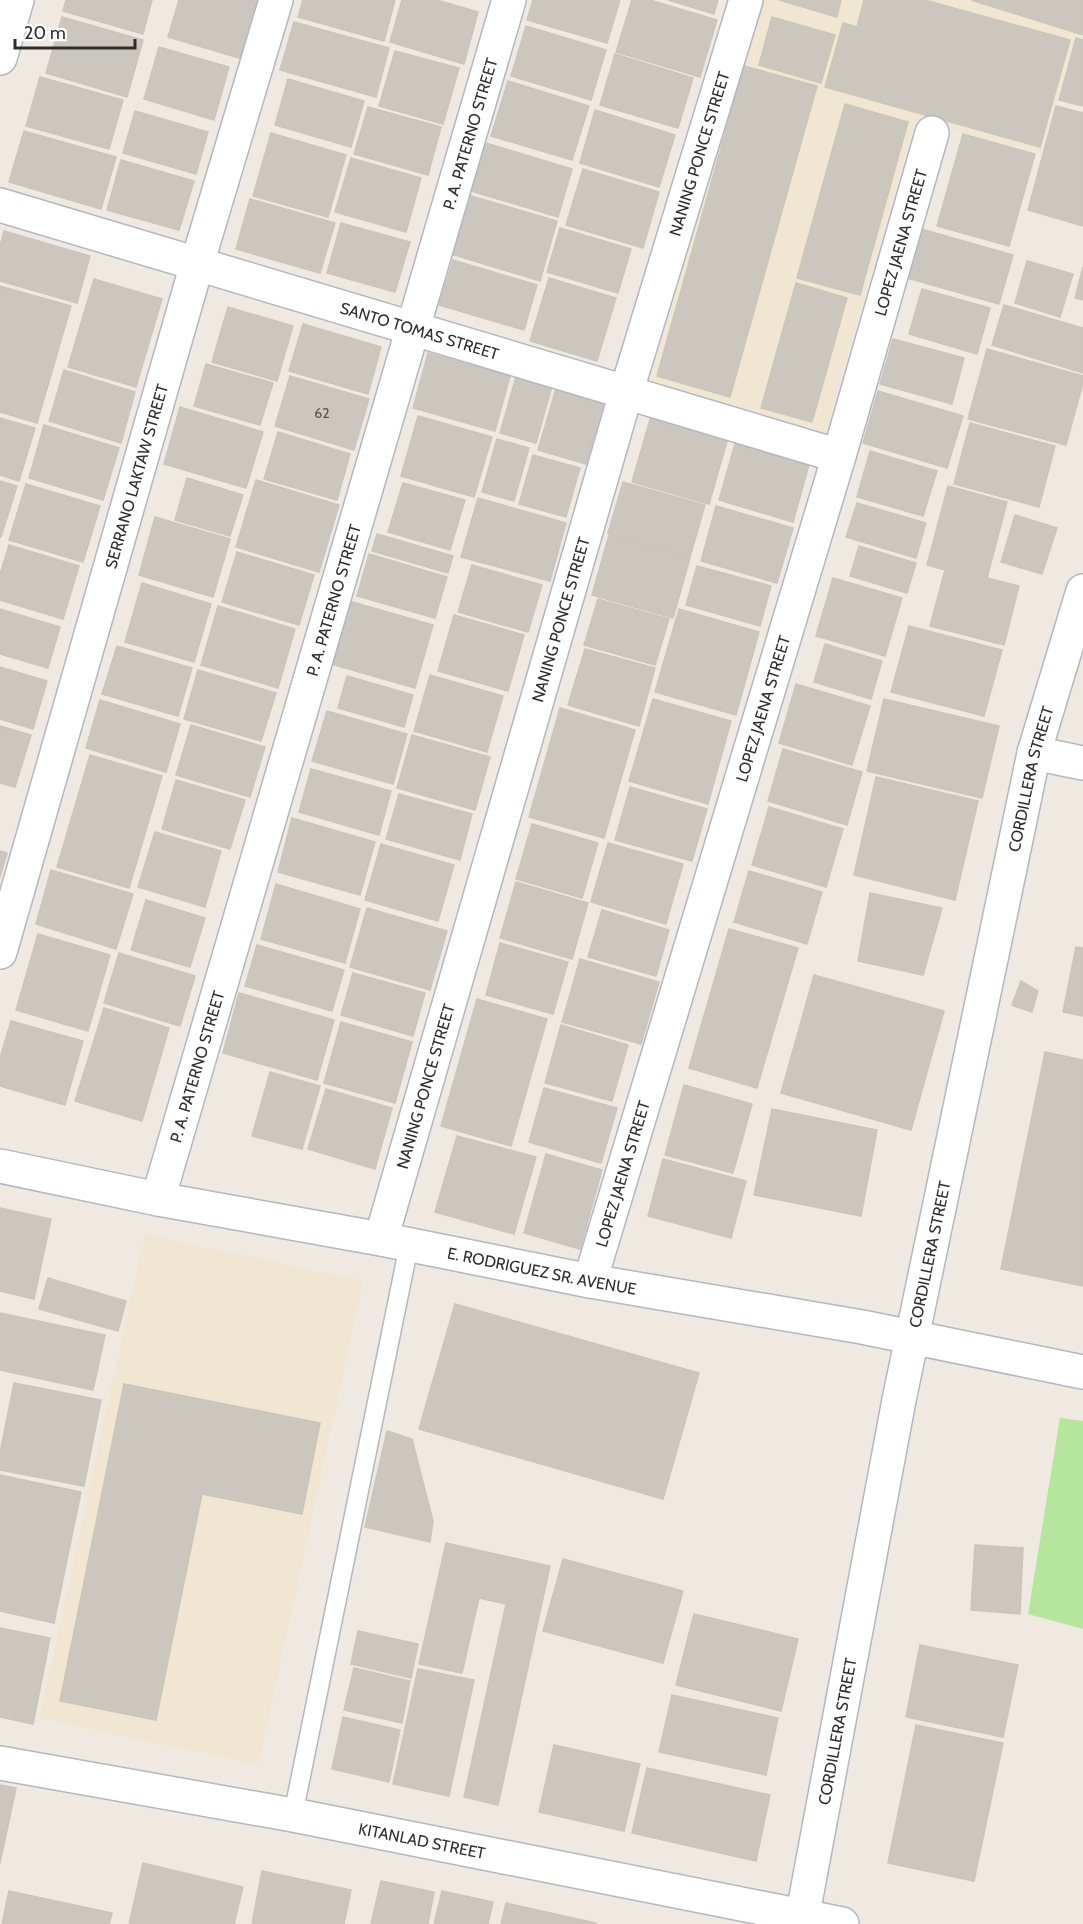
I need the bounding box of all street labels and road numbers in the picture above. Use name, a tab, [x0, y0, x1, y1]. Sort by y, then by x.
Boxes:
street label: P. A. PATERNO STREET	[439, 55, 501, 212]
street label: NANING PONCE STREET	[665, 69, 733, 238]
street label: LOPEZ JAENA STREET	[870, 166, 931, 318]
street label: SANTO TOMAS STREET	[338, 298, 502, 363]
street label: SERRANO LAKTAW STREET	[101, 381, 172, 571]
street label: P. A. PATERNO STREET	[302, 522, 365, 678]
street label: NANING PONCE STREET	[528, 534, 593, 704]
street label: LOPEZ JAENA STREET	[732, 633, 794, 784]
street label: CORDILLERA STREET	[1004, 703, 1057, 853]
street label: P. A. PATERNO STREET	[166, 988, 228, 1145]
street label: NANING PONCE STREET	[392, 1001, 458, 1171]
street label: LOPEZ JAENA STREET	[591, 1098, 654, 1249]
street label: CORDILLERA STREET	[905, 1179, 954, 1329]
street label: E. RODRIGUEZ SR. AVENUE	[446, 1243, 638, 1298]
street label: CORDILLERA STREET	[814, 1656, 860, 1806]
street label: KITANLAD STREET	[357, 1819, 487, 1863]

